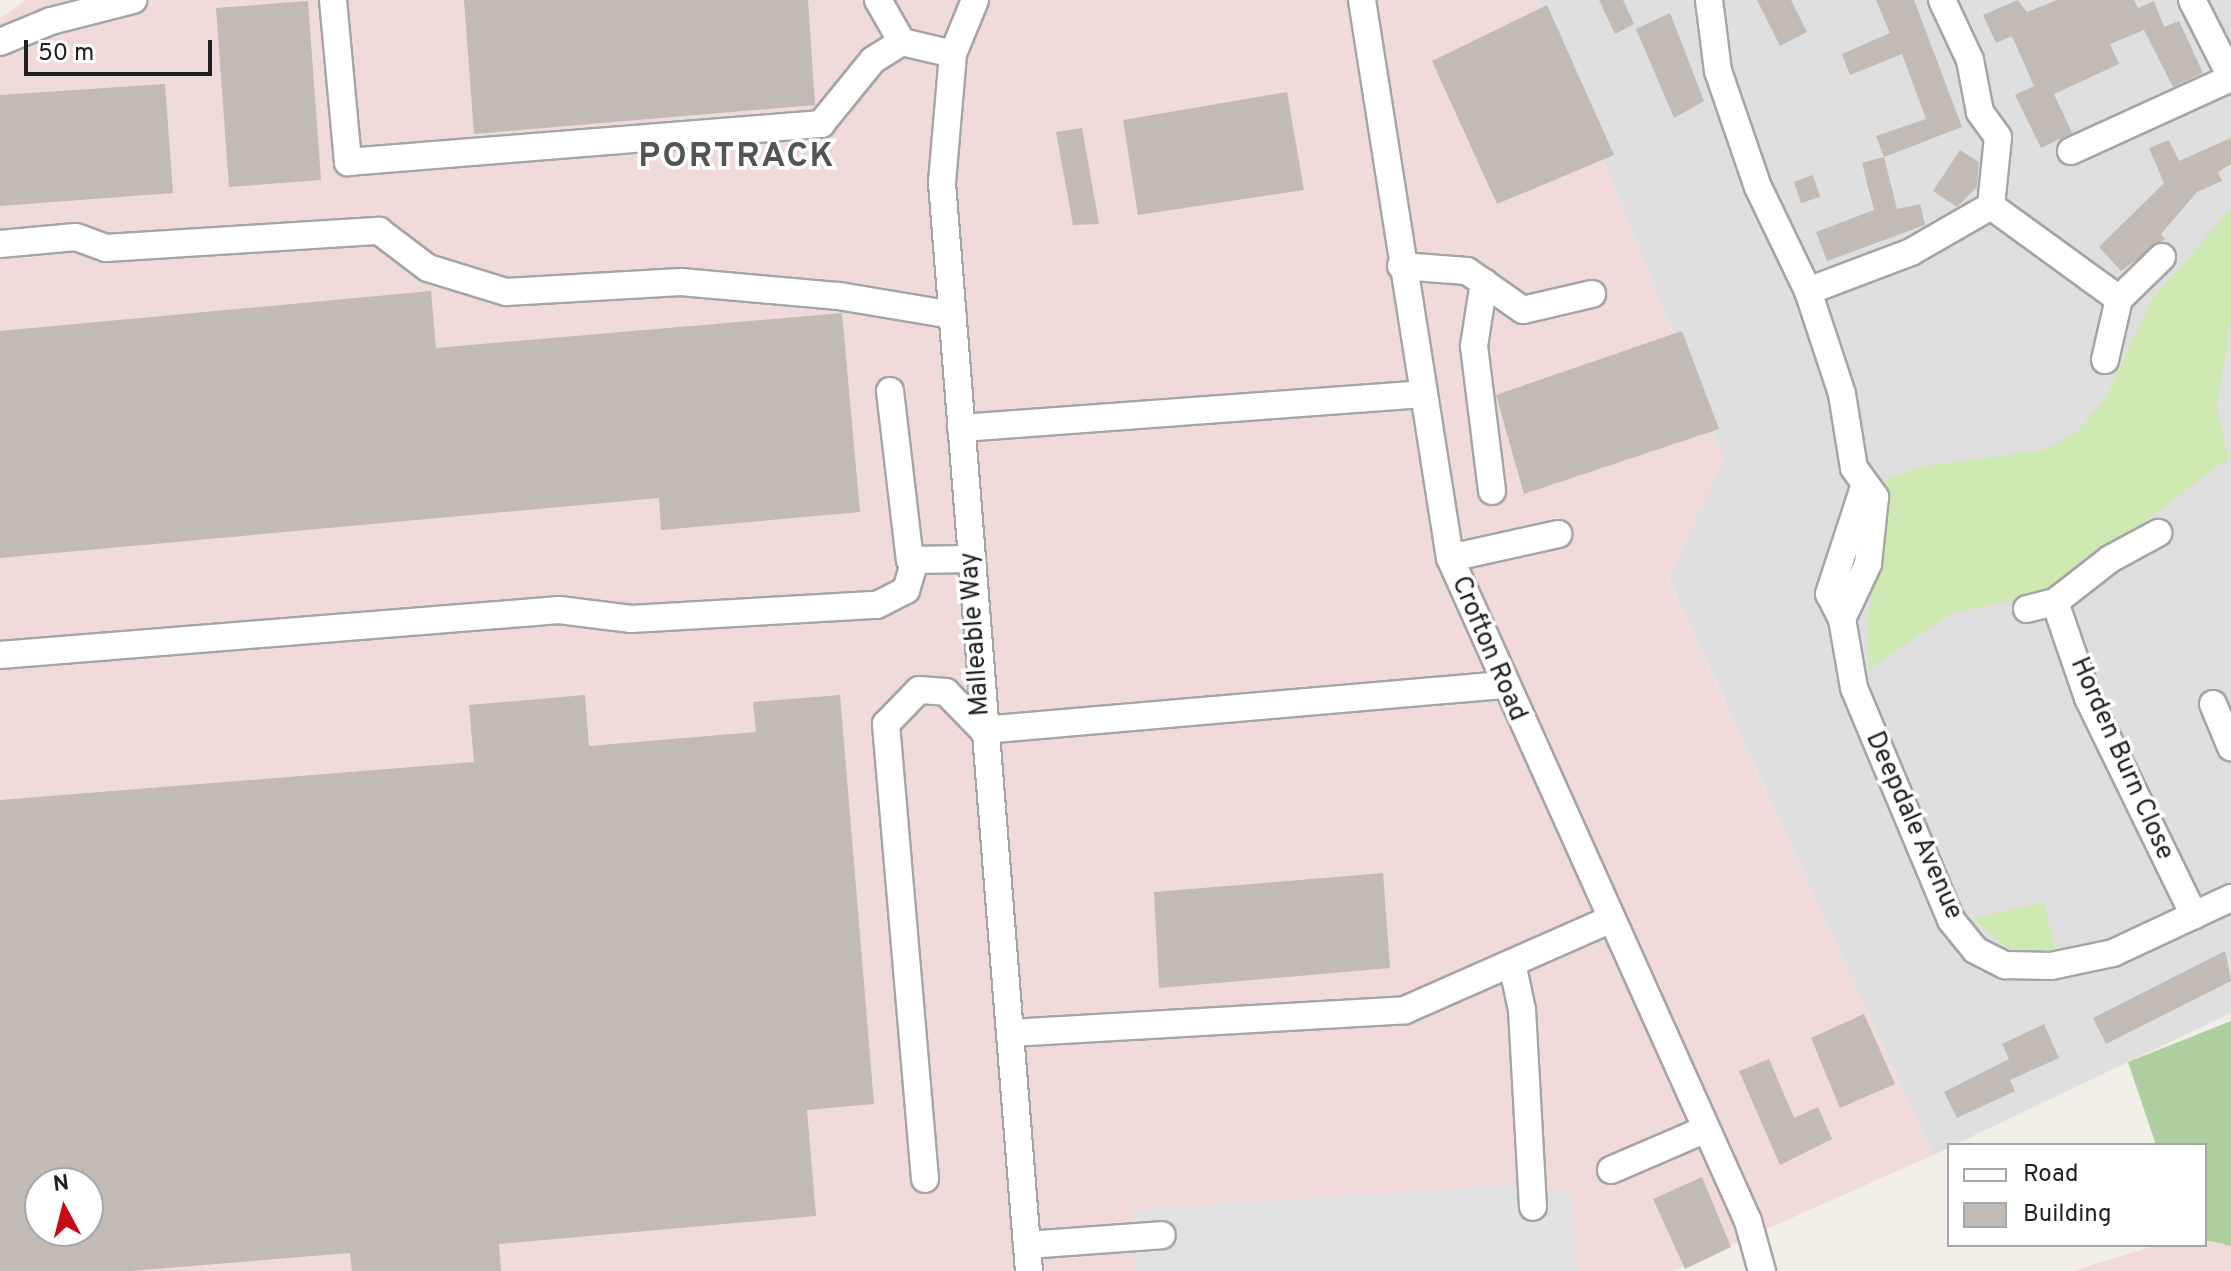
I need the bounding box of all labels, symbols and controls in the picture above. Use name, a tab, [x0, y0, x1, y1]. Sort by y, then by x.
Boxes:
scale bar	[28, 24, 216, 74]
text: 50 m	[38, 39, 94, 69]
district label: PORTRACK	[638, 138, 836, 178]
street label: Malleable Way	[955, 551, 997, 717]
street label: Crofton Road	[1443, 572, 1533, 726]
street label: Horden Burn Close	[2062, 653, 2180, 865]
street label: Deepdale Avenue	[1857, 727, 1969, 925]
legend	[1947, 1143, 2207, 1247]
text: Road	[2023, 1160, 2079, 1190]
north arrow	[24, 1167, 104, 1247]
text: N	[52, 1170, 71, 1199]
text: Building	[2023, 1200, 2112, 1230]

